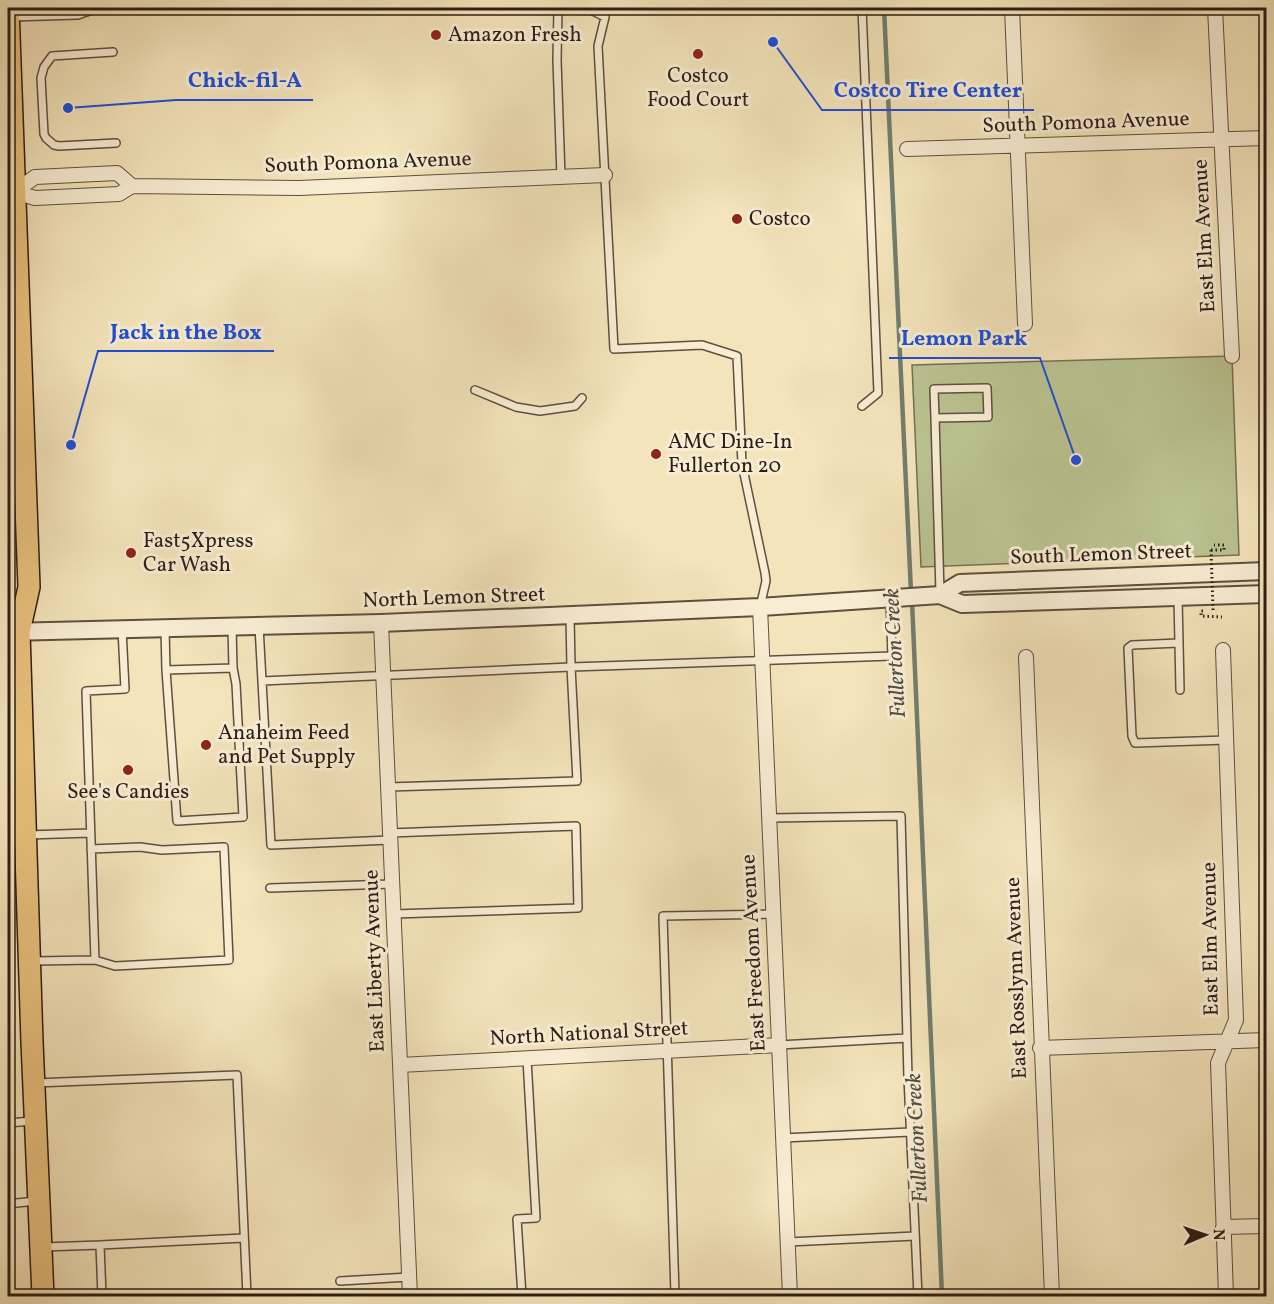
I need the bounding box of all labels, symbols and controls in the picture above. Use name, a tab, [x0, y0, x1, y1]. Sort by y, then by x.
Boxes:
place label: Amazon Fresh	[448, 21, 582, 50]
marker: Amazon Fresh	[429, 28, 443, 42]
marker: Costco Food Court	[691, 47, 705, 61]
callout: Chick-fil-A	[176, 60, 313, 100]
place label: Costco Food Court	[647, 62, 749, 115]
text: Chick-fil-A	[188, 66, 302, 97]
callout: Costco Tire Center	[822, 70, 1034, 110]
text: Costco Tire Center	[834, 76, 1023, 107]
street label: South Pomona Avenue	[982, 105, 1190, 141]
street label: South Pomona Avenue	[264, 145, 472, 181]
street label: East Elm Avenue	[1186, 158, 1224, 314]
place label: Costco	[749, 205, 811, 234]
marker: Costco	[730, 212, 744, 226]
callout: Jack in the Box	[98, 311, 274, 351]
text: Jack in the Box	[109, 318, 262, 349]
callout: Lemon Park	[889, 318, 1040, 358]
text: Lemon Park	[901, 324, 1027, 355]
place label: AMC Dine-In Fullerton 20	[668, 428, 793, 481]
marker: AMC Dine-In Fullerton 20	[649, 447, 663, 461]
place label: Fast5Xpress Car Wash	[143, 527, 253, 580]
street label: South Lemon Street	[1010, 537, 1192, 573]
marker: Fast5Xpress Car Wash	[124, 546, 138, 560]
street label: North Lemon Street	[362, 580, 546, 616]
water label: Fullerton Creek	[877, 587, 915, 719]
place label: Anaheim Feed and Pet Supply	[218, 719, 356, 772]
marker: Anaheim Feed and Pet Supply	[199, 738, 213, 752]
marker: See's Candies	[121, 763, 135, 777]
place label: See's Candies	[67, 778, 189, 807]
street label: East Freedom Avenue	[734, 853, 774, 1053]
street label: East Elm Avenue	[1195, 862, 1227, 1016]
street label: East Liberty Avenue	[357, 869, 393, 1053]
street label: East Rosslynn Avenue	[999, 876, 1035, 1080]
street label: North National Street	[489, 1014, 689, 1054]
water label: Fullerton Creek	[899, 1072, 937, 1204]
north arrow	[1175, 1205, 1235, 1265]
text: N	[1207, 1228, 1229, 1241]

